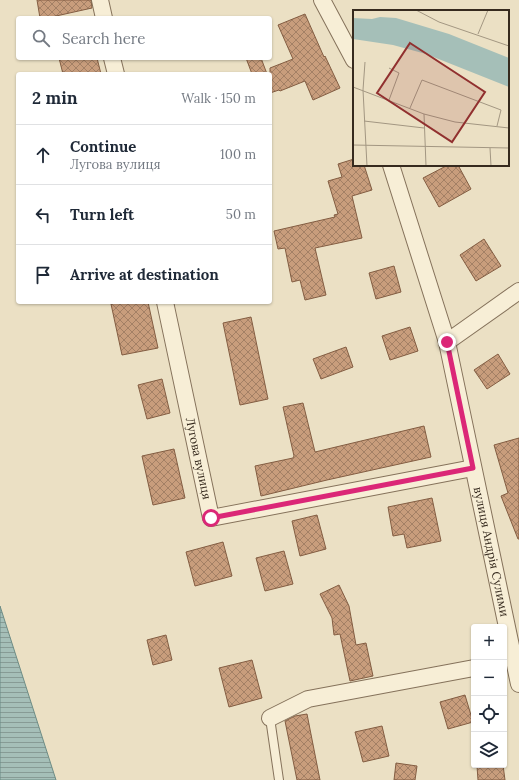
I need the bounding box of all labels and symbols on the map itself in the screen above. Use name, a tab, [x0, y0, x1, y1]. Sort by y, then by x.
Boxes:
inset map	[353, 10, 509, 166]
route end	[438, 333, 456, 351]
street label: Лугова вулиця	[183, 416, 215, 501]
street label: вулиця Андрія Сулими	[471, 485, 513, 618]
route start	[202, 509, 220, 527]

